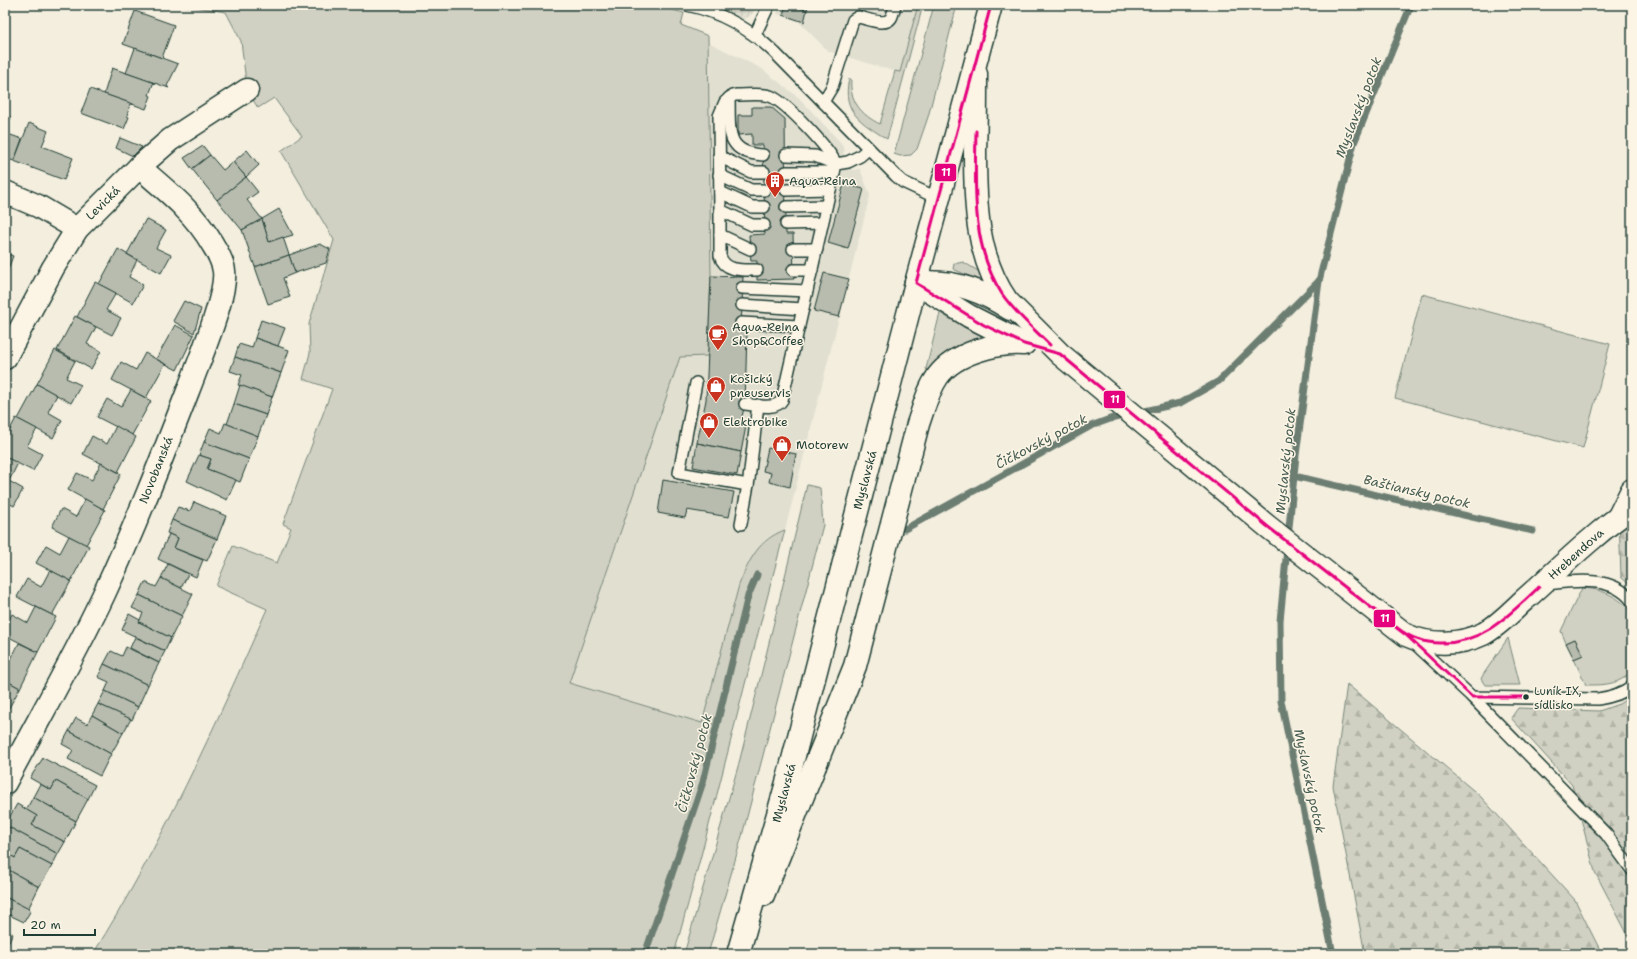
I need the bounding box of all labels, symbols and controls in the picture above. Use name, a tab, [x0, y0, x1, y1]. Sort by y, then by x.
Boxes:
water label: Myslavský potok	[1331, 54, 1386, 160]
line badge: 11	[934, 163, 957, 182]
text: 11	[941, 165, 951, 180]
building icon: Aqua-Reina	[764, 170, 786, 198]
place label: Aqua-Reina	[789, 173, 857, 189]
street label: Levická	[82, 182, 124, 224]
place label: Aqua-Reina Shop&Coffee	[732, 319, 804, 349]
cafe icon: Aqua-Reina Shop&Coffee	[707, 323, 729, 351]
place label: Košický pneuservis	[730, 371, 791, 401]
shop icon: Košický pneuservis	[705, 375, 727, 403]
line badge: 11	[1103, 390, 1126, 409]
text: 11	[1110, 392, 1120, 407]
water label: Myslavský potok	[1271, 407, 1300, 515]
water label: Čičkovský potok	[992, 409, 1091, 473]
shop icon: Elektrobike	[698, 411, 720, 439]
place label: Elektrobike	[723, 414, 788, 430]
street label: Novobanská	[135, 434, 177, 506]
shop icon: Motorew	[771, 434, 793, 462]
place label: Motorew	[796, 437, 849, 453]
street label: Myslavská	[849, 448, 881, 511]
water label: Baštiansky potok	[1362, 471, 1472, 512]
street label: Hrebendova	[1545, 524, 1608, 583]
line badge: 11	[1373, 609, 1396, 628]
text: 11	[1380, 611, 1390, 626]
place label: Luník IX, sídlisko	[1534, 684, 1582, 713]
marker: Luník IX, sídlisko	[1521, 692, 1531, 702]
water label: Čičkovský potok	[672, 711, 716, 815]
water label: Myslavský potok	[1290, 727, 1329, 835]
street label: Myslavská	[768, 761, 800, 824]
scale bar	[24, 911, 95, 937]
text: 20 m	[30, 917, 61, 933]

